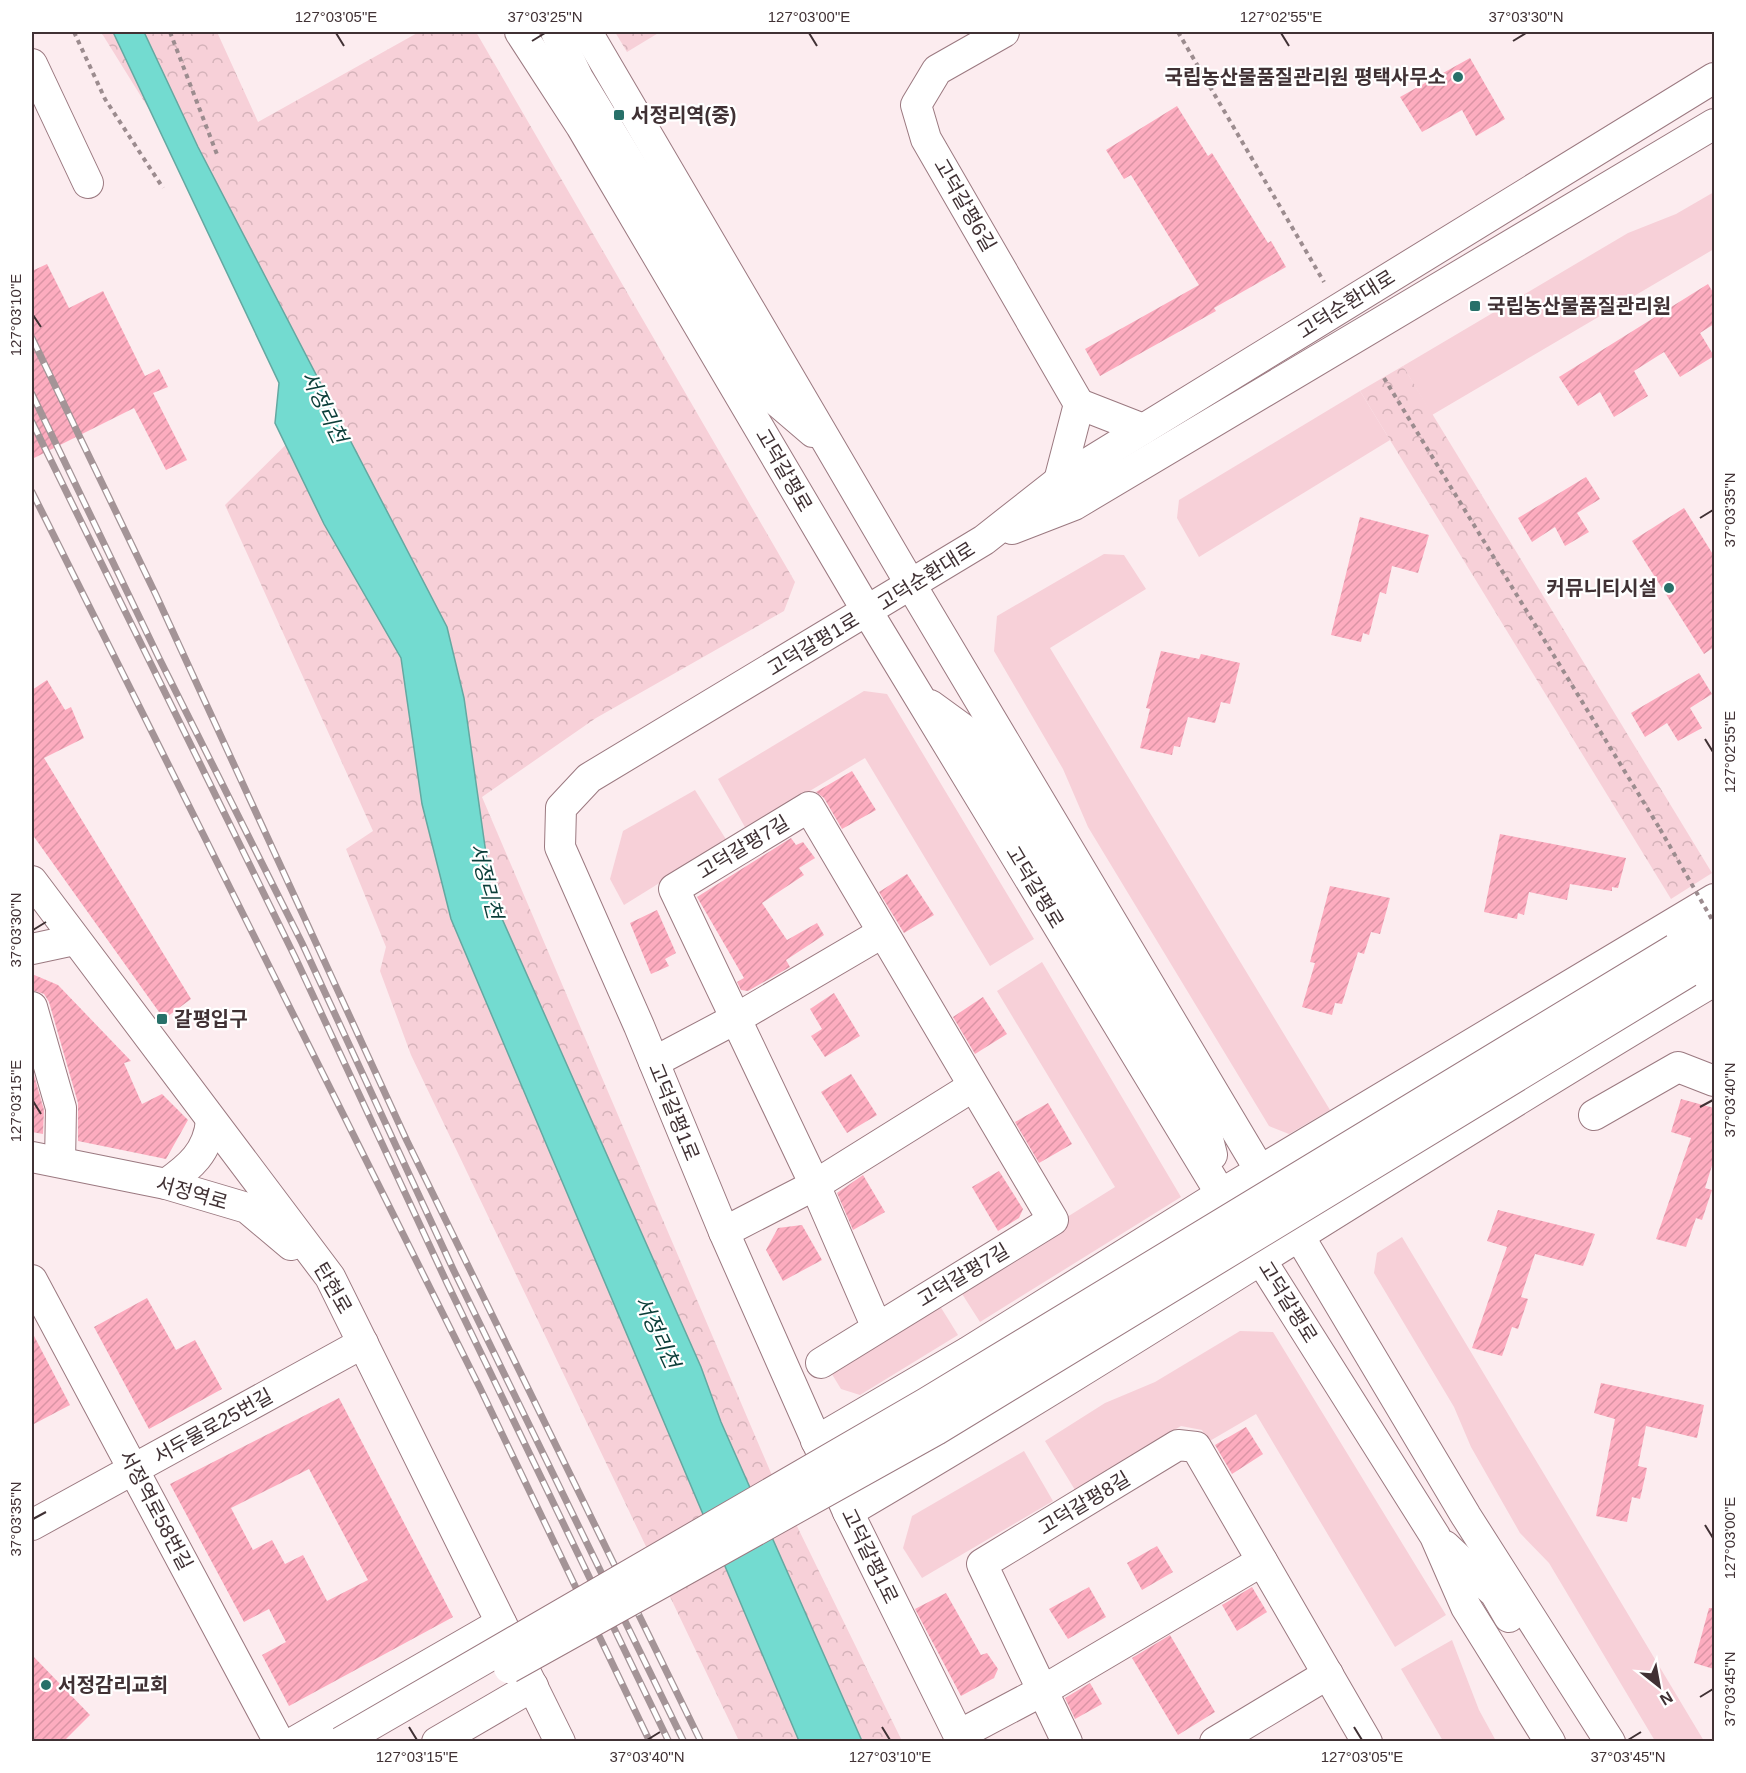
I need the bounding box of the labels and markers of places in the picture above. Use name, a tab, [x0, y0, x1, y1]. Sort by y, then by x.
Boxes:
place label: 국립농산물품질관리원 평택사무소	[1164, 66, 1446, 88]
marker: 국립농산물품질관리원 평택사무소	[1451, 70, 1465, 84]
place label: 서정리역(중)	[631, 104, 736, 126]
marker: 서정리역(중)	[612, 108, 626, 122]
place label: 국립농산물품질관리원	[1487, 295, 1671, 317]
marker: 국립농산물품질관리원	[1468, 299, 1482, 313]
place label: 커뮤니티시설	[1547, 577, 1657, 599]
marker: 커뮤니티시설	[1662, 581, 1676, 595]
place label: 갈평입구	[174, 1008, 248, 1030]
marker: 갈평입구	[155, 1012, 169, 1026]
place label: 서정감리교회	[58, 1674, 168, 1696]
marker: 서정감리교회	[39, 1678, 53, 1692]

